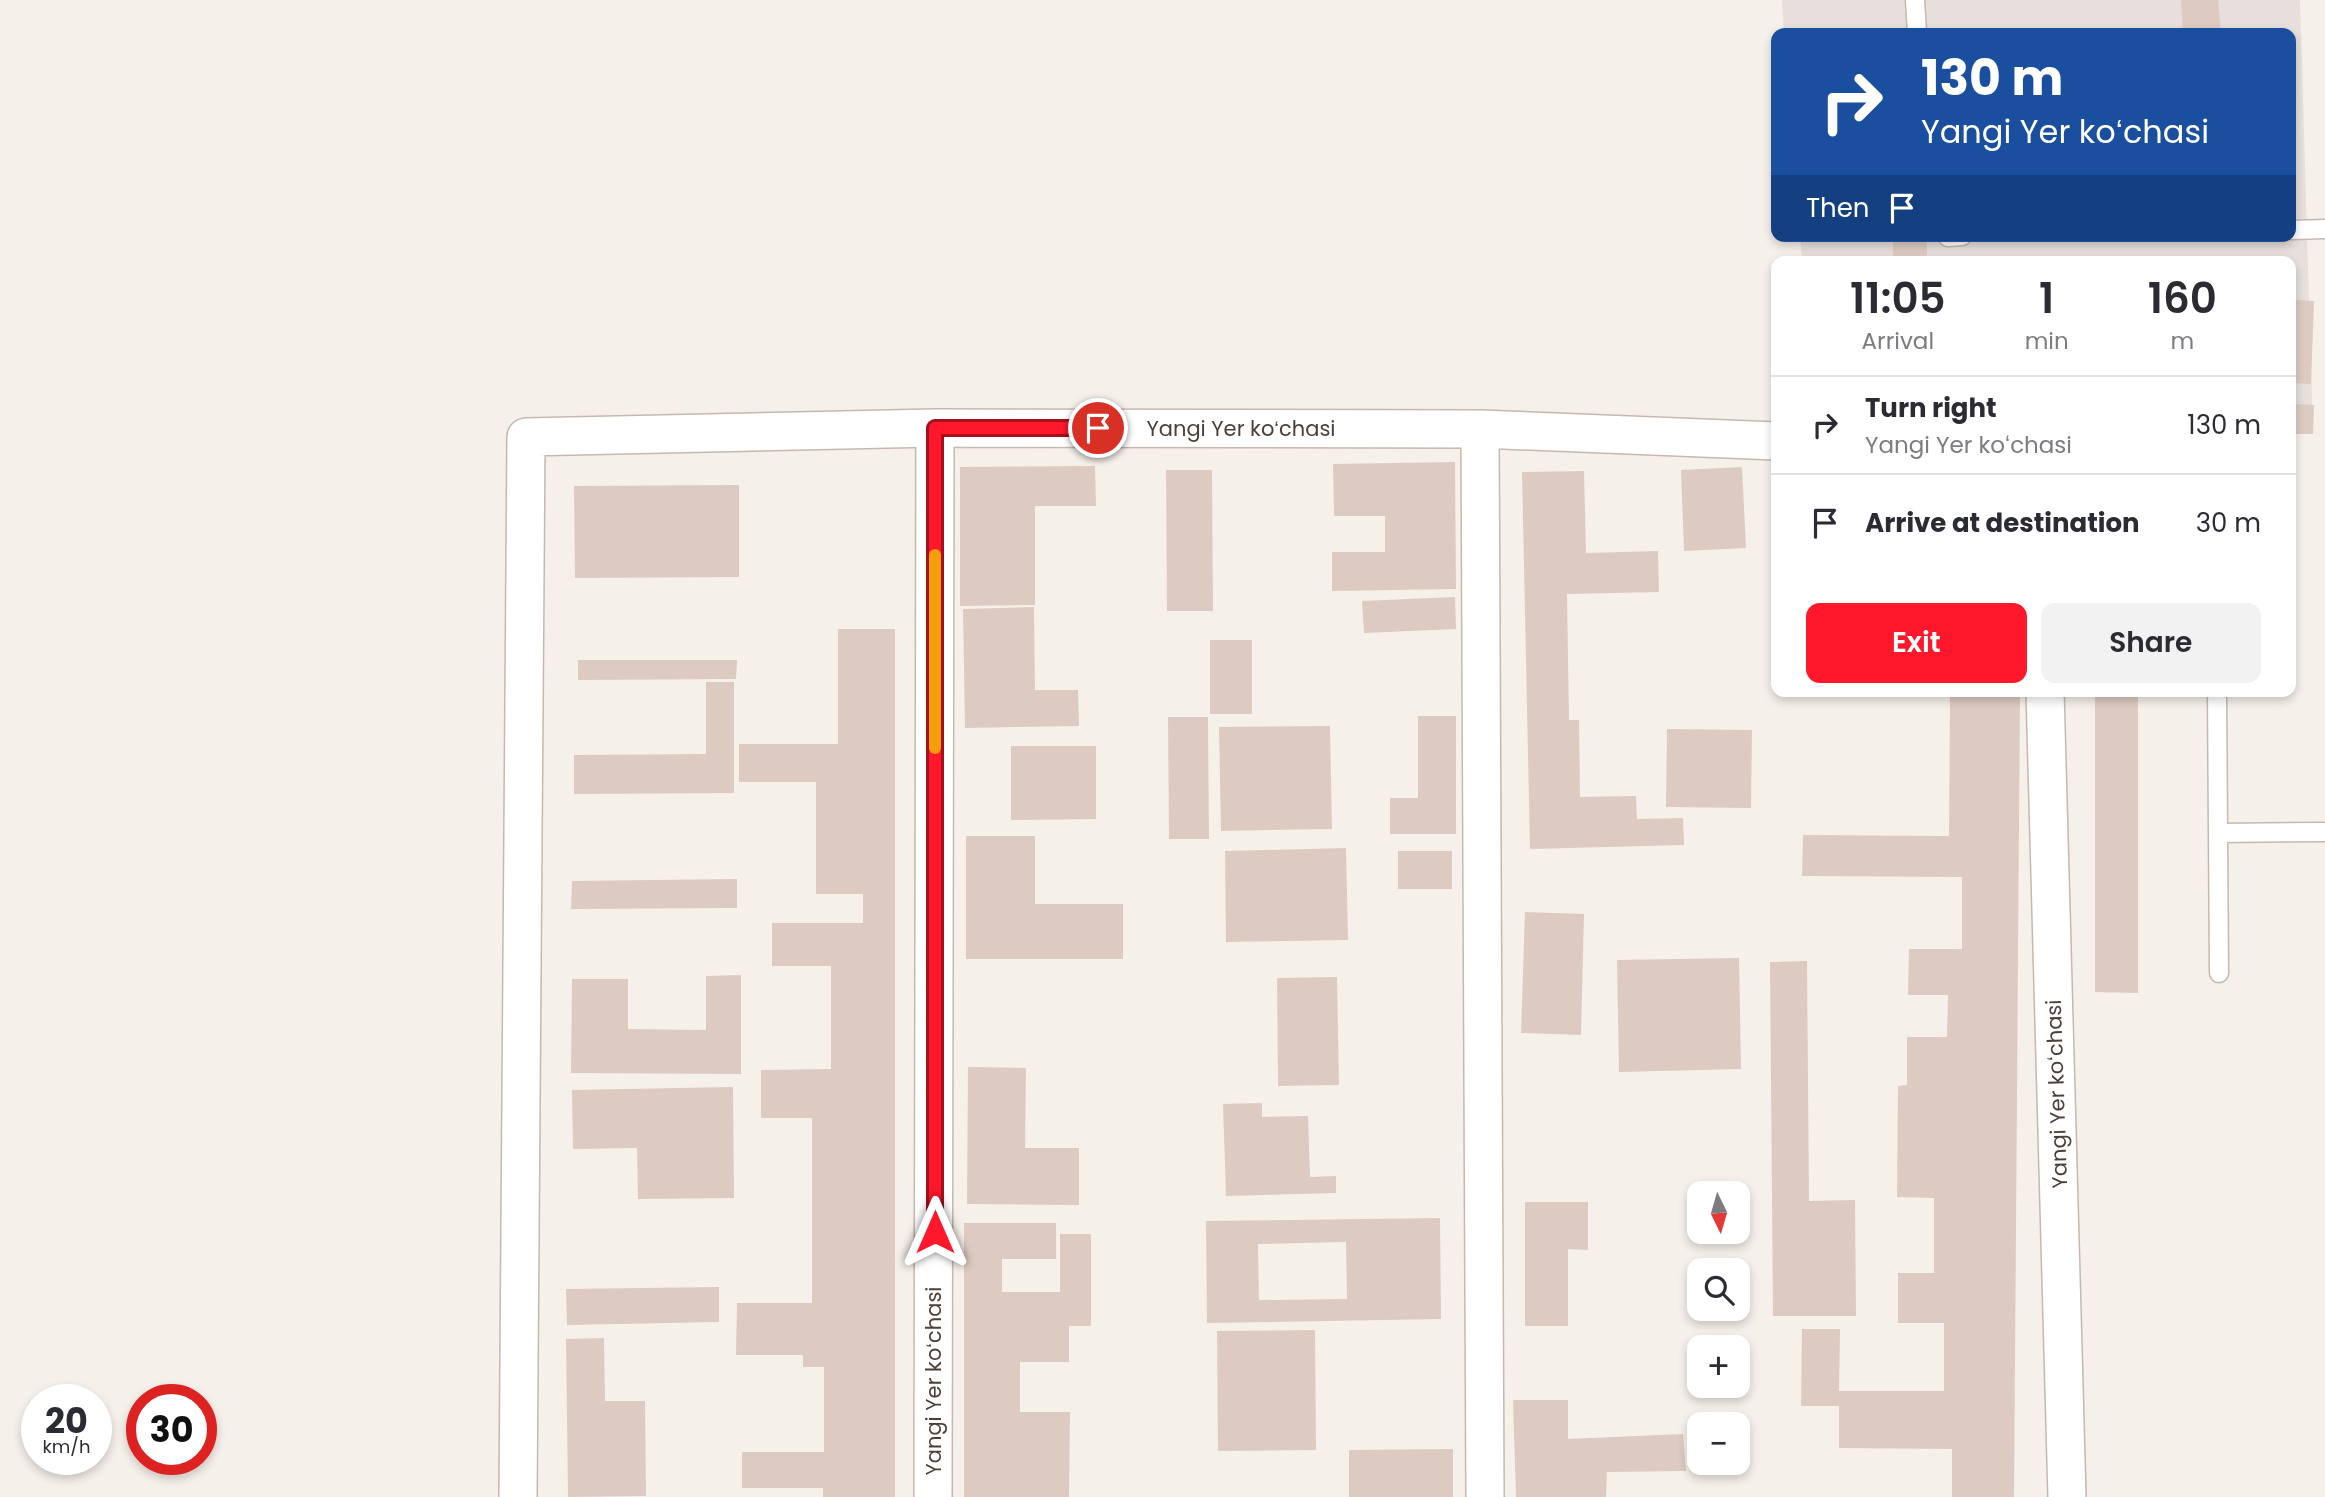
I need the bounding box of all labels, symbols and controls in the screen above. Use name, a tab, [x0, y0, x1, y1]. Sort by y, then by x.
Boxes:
text: 130 m	[1921, 44, 2063, 112]
icon: right	[1806, 56, 1897, 147]
text: Yangi Yer koʻchasi	[1921, 109, 2209, 154]
icon: arrive	[1883, 189, 1921, 227]
text: Then	[1806, 190, 1869, 226]
text: 11:05	[1850, 269, 1946, 328]
text: 1	[2039, 269, 2054, 328]
text: 160	[2148, 269, 2217, 328]
text: Arrival	[1862, 325, 1934, 357]
text: min	[2025, 325, 2069, 357]
text: m	[2171, 325, 2194, 357]
text: Turn right	[1865, 390, 1997, 426]
pin	[1068, 398, 1128, 458]
icon: right	[1806, 406, 1844, 444]
text: 130 m	[2187, 407, 2261, 443]
icon: arrive	[1079, 409, 1117, 447]
street label: Yangi Yer koʻchasi	[1146, 414, 1336, 443]
text: Yangi Yer koʻchasi	[1865, 429, 2072, 461]
icon: arrive	[1806, 504, 1844, 542]
text: Arrive at destination	[1865, 505, 2140, 541]
text: 30 m	[2196, 505, 2261, 541]
button: Exit	[1806, 603, 2027, 683]
button: Share	[2041, 603, 2261, 683]
street label: Yangi Yer koʻchasi	[2039, 999, 2074, 1189]
north arrow	[1687, 1181, 1750, 1244]
map controls	[1687, 1181, 1750, 1475]
position arrow	[898, 1195, 972, 1269]
button: search	[1687, 1258, 1750, 1321]
street label: Yangi Yer koʻchasi	[919, 1286, 948, 1476]
button: +	[1687, 1335, 1750, 1398]
speed limit sign: 30	[126, 1384, 217, 1475]
text: 20	[45, 1396, 88, 1445]
button: −	[1687, 1412, 1750, 1475]
text: km/h	[43, 1434, 90, 1459]

